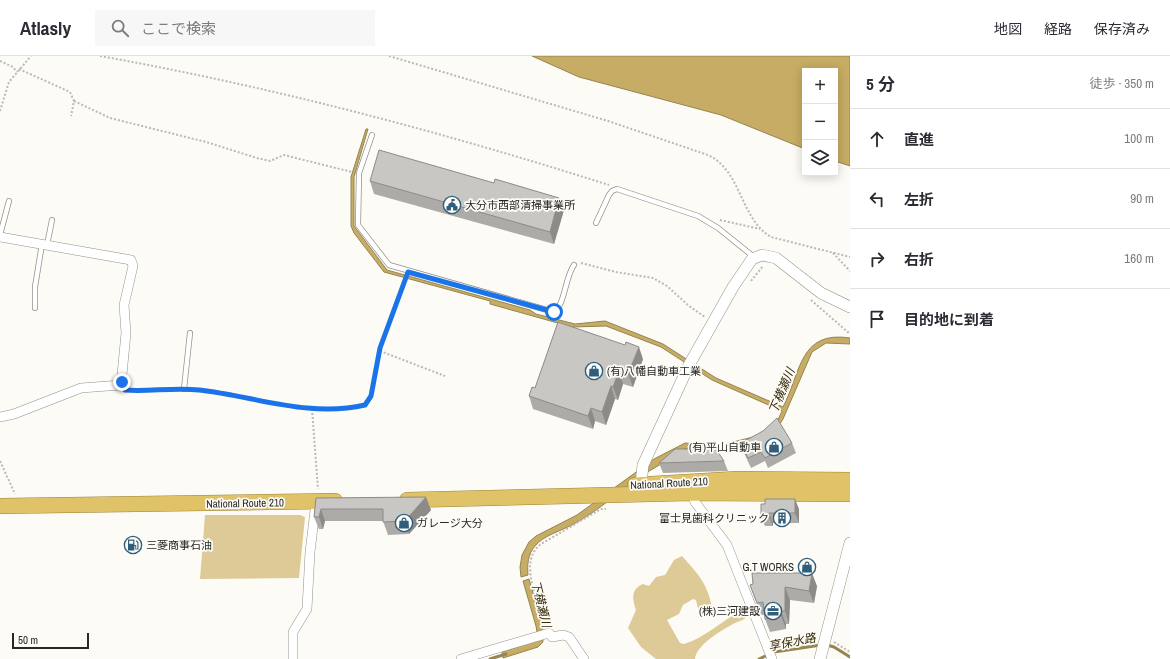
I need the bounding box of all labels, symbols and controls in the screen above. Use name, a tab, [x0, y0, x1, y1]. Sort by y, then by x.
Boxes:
search box	[95, 10, 375, 46]
text: Atlasly	[20, 15, 71, 41]
icon: search	[109, 17, 131, 39]
text: ここで検索	[141, 18, 216, 39]
text: 地図	[994, 20, 1022, 38]
text: 経路	[1044, 20, 1072, 38]
text: 保存済み	[1094, 20, 1150, 38]
map controls	[802, 68, 838, 176]
button: +	[802, 68, 838, 104]
text: 5 分	[866, 72, 895, 95]
text: 徒歩 · 350 m	[1089, 75, 1154, 92]
button: −	[802, 104, 838, 140]
icon: ahead	[866, 128, 888, 150]
text: 直進	[904, 129, 934, 150]
text: 100 m	[1124, 130, 1154, 147]
button: layers	[802, 140, 838, 176]
icon: left	[866, 188, 888, 210]
text: 左折	[904, 189, 934, 210]
text: 90 m	[1130, 190, 1154, 207]
public building icon: 大分市西部清掃事業所	[442, 195, 462, 215]
place label: 大分市西部清掃事業所	[465, 198, 576, 212]
icon: right	[866, 248, 888, 270]
text: 右折	[904, 249, 934, 270]
text: 160 m	[1124, 250, 1154, 267]
route start	[545, 303, 563, 321]
icon: arrive	[866, 308, 888, 330]
text: 目的地に到着	[904, 309, 994, 330]
shop icon: (有)八幡自動車工業	[584, 361, 604, 381]
place label: (有)八幡自動車工業	[607, 364, 701, 378]
water label: 下横瀬川	[765, 364, 800, 416]
route end	[113, 373, 131, 391]
shop icon: (有)平山自動車	[764, 437, 784, 457]
place label: (有)平山自動車	[689, 440, 761, 454]
street label: National Route 210	[630, 474, 708, 492]
street label: National Route 210	[206, 495, 284, 511]
building icon: 富士見歯科クリニック	[772, 508, 792, 528]
place label: 富士見歯科クリニック	[659, 511, 769, 525]
shop icon: ガレージ大分	[394, 513, 414, 533]
place label: ガレージ大分	[417, 516, 483, 530]
fuel station icon: 三菱商事石油	[123, 535, 143, 555]
place label: 三菱商事石油	[146, 538, 212, 552]
shop icon: G.T WORKS	[797, 557, 817, 577]
place label: G.T WORKS	[743, 560, 794, 574]
water label: 下横瀬川	[527, 579, 555, 631]
office icon: (株)三河建設	[763, 601, 783, 621]
place label: (株)三河建設	[699, 604, 760, 618]
water label: 享保水路	[767, 629, 818, 654]
scale bar	[12, 631, 89, 650]
text: 50 m	[18, 633, 38, 647]

